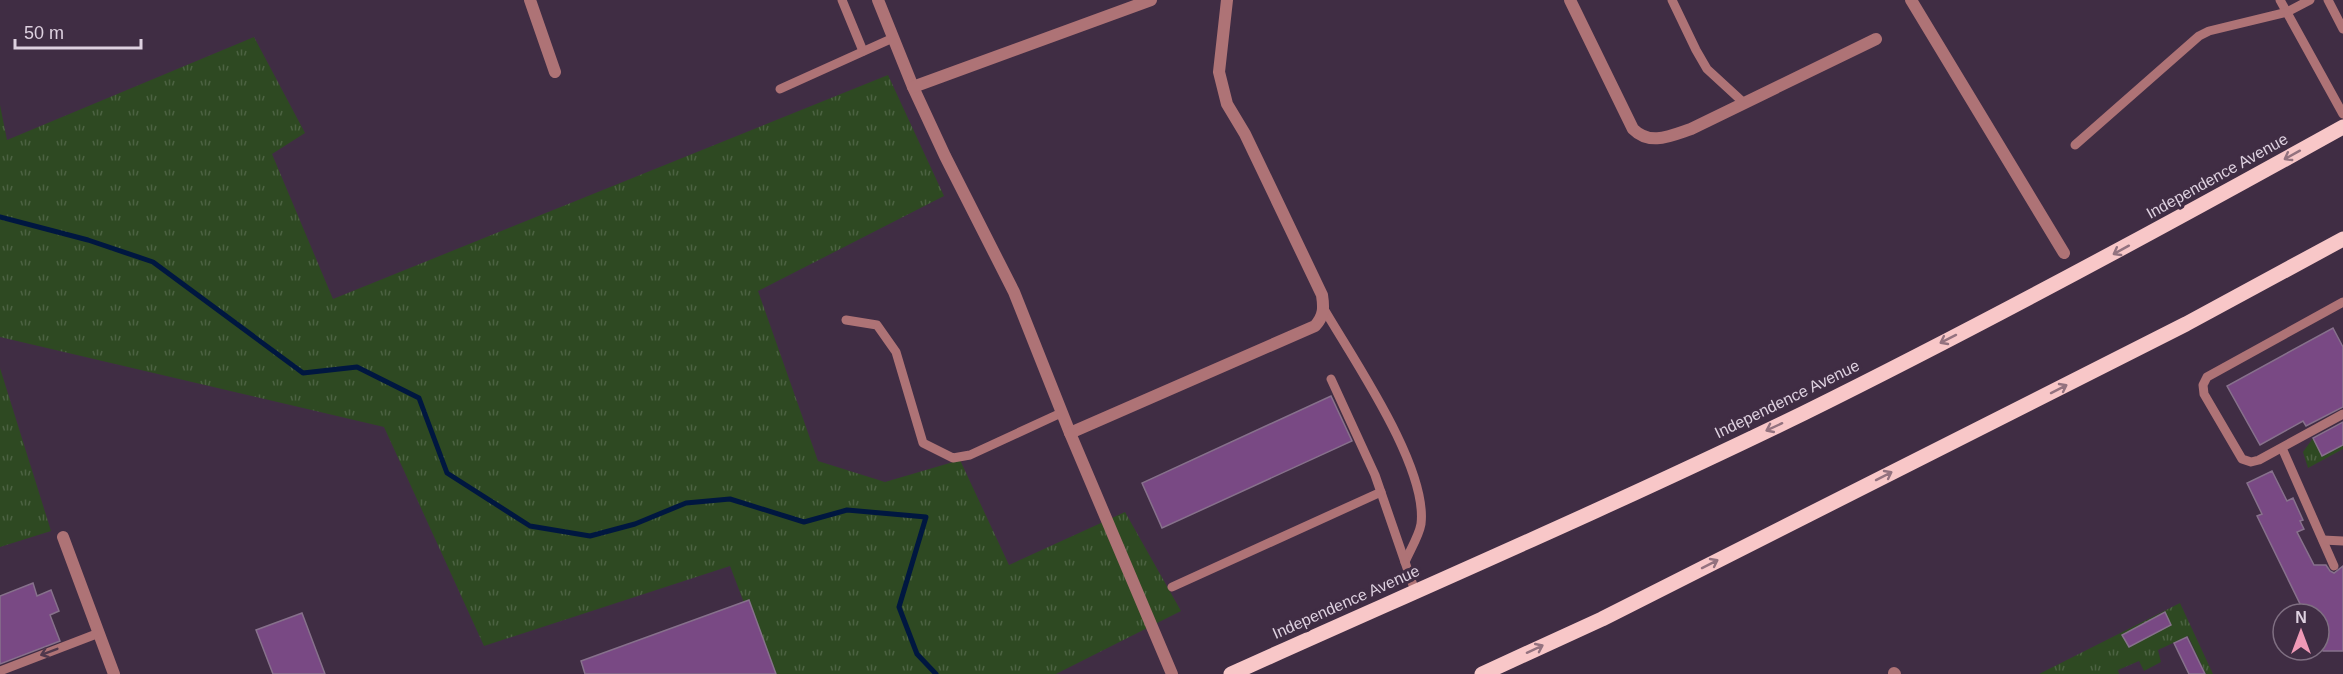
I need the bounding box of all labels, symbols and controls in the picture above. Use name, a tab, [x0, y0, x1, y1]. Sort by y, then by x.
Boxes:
scale bar	[15, 12, 141, 50]
text: 50 m	[24, 23, 64, 43]
street label: Independence Avenue	[2143, 130, 2291, 222]
one-way arrow	[2284, 150, 2301, 162]
one-way arrow	[2113, 245, 2131, 256]
one-way arrow	[1939, 334, 1957, 346]
street label: Independence Avenue	[1712, 356, 1862, 441]
one-way arrow	[2049, 382, 2067, 394]
one-way arrow	[1765, 421, 1783, 433]
one-way arrow	[1875, 470, 1893, 482]
one-way arrow	[1701, 558, 1719, 569]
street label: Independence Avenue	[1270, 562, 1422, 642]
north arrow	[2271, 602, 2331, 662]
text: N	[2295, 609, 2307, 626]
one-way arrow	[1526, 643, 1544, 655]
one-way arrow	[41, 647, 59, 658]

